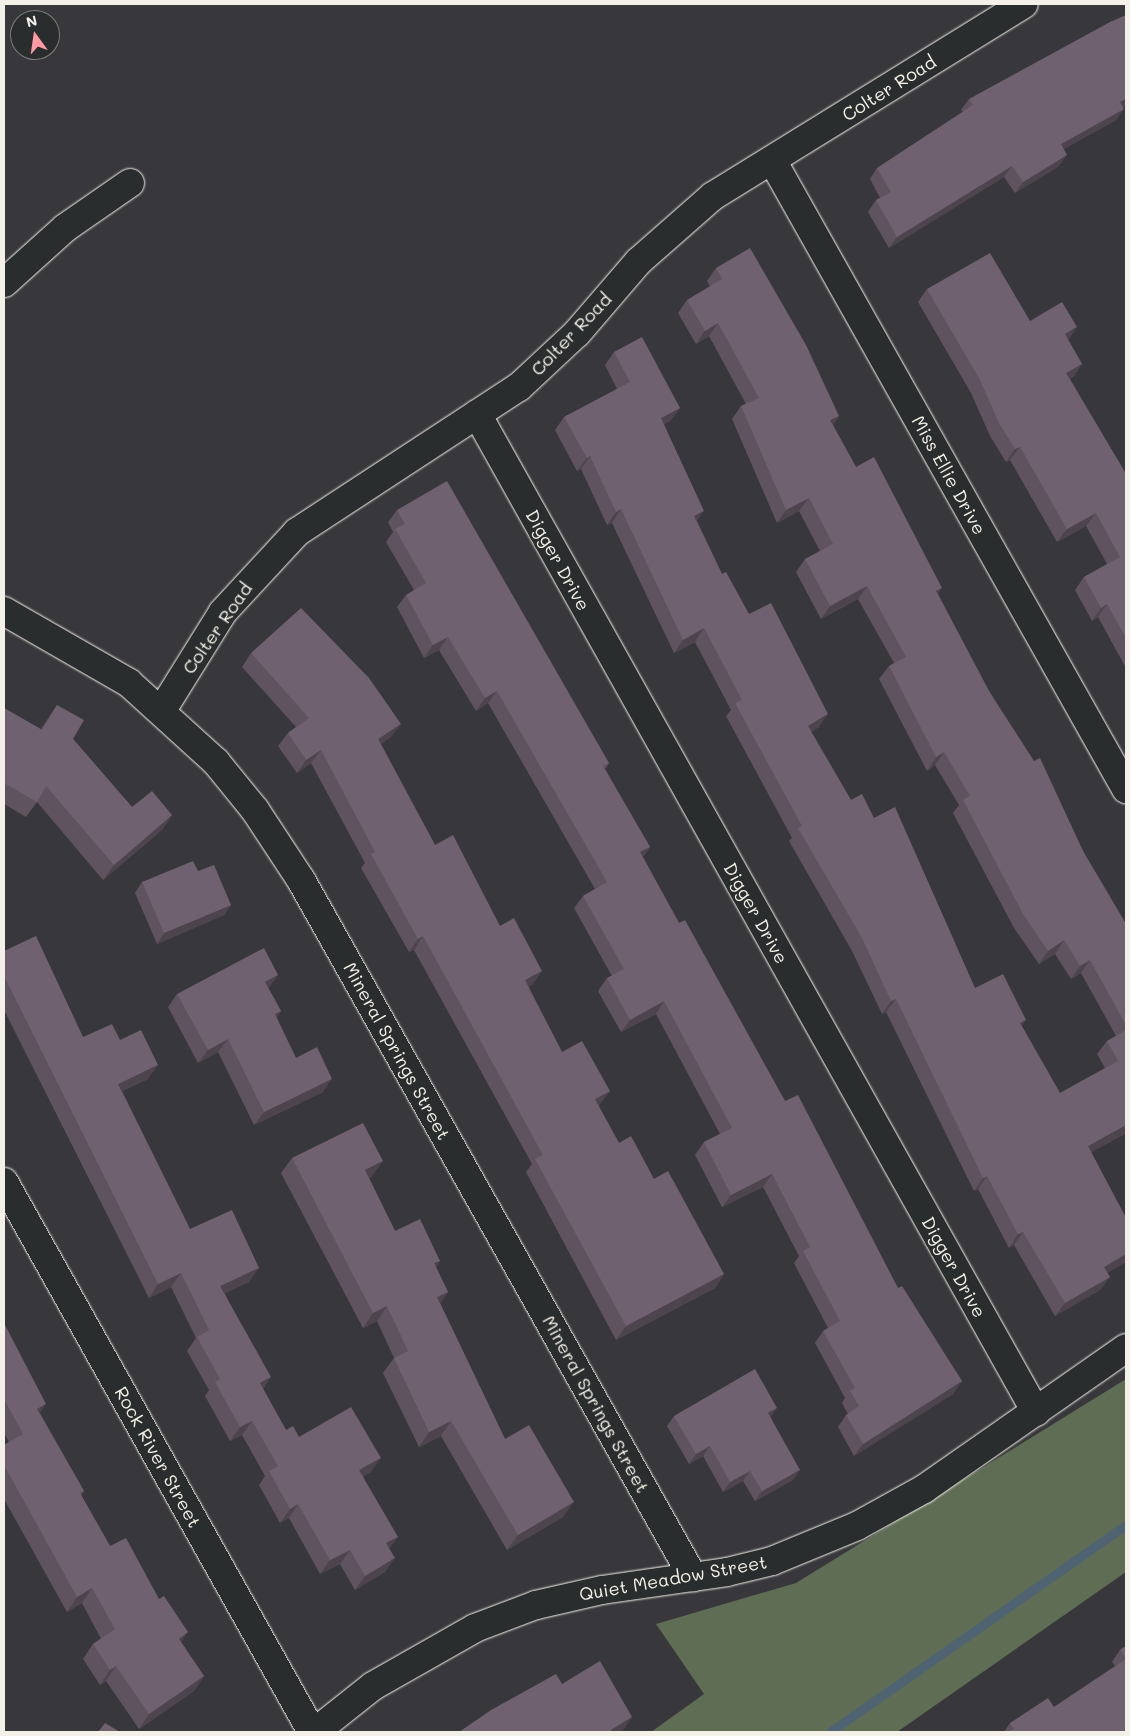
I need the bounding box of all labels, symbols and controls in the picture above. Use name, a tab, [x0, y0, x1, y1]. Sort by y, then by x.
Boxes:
north arrow	[10, 10, 60, 60]
text: N	[24, 10, 39, 31]
street label: Colter Road	[838, 51, 940, 125]
street label: Colter Road	[526, 288, 616, 380]
street label: Miss Ellie Drive	[907, 412, 991, 538]
street label: Digger Drive	[521, 506, 595, 614]
street label: Colter Road	[178, 578, 256, 678]
street label: Digger Drive	[719, 859, 793, 967]
street label: Mineral Springs Street	[339, 959, 455, 1143]
street label: Digger Drive	[917, 1213, 991, 1321]
street label: Mineral Springs Street	[538, 1312, 654, 1496]
street label: Rock River Street	[110, 1383, 206, 1531]
street label: Quiet Meadow Street	[578, 1551, 768, 1605]

